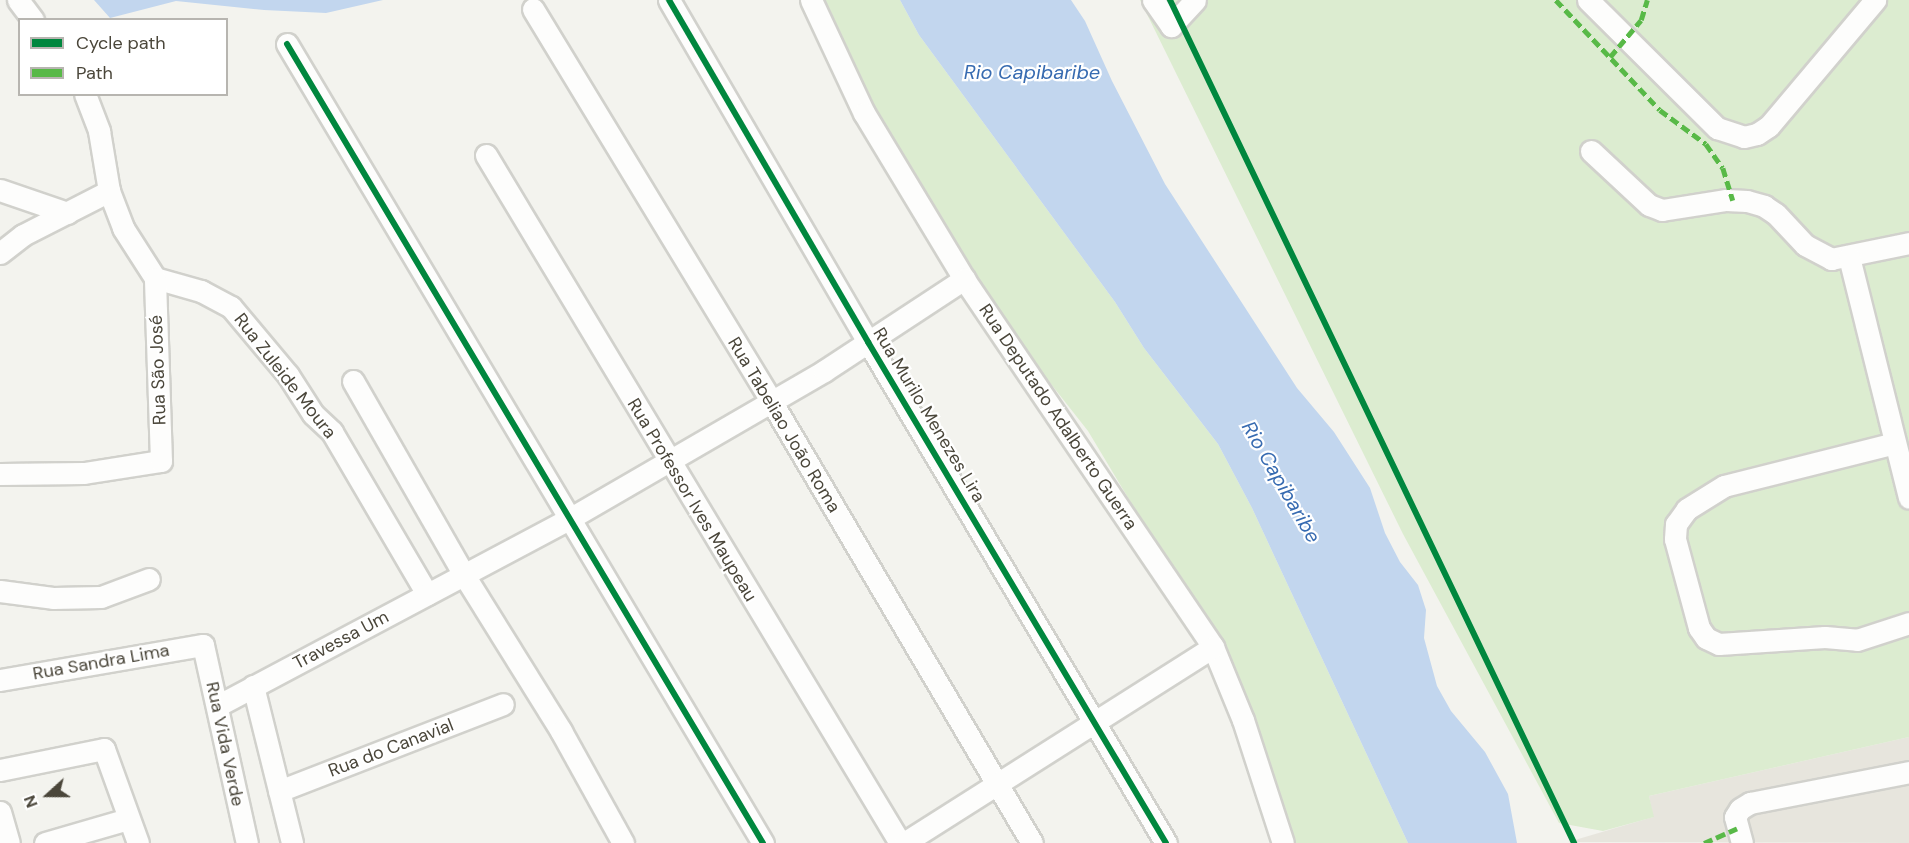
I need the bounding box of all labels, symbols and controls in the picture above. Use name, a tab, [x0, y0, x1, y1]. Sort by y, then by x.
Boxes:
legend	[18, 18, 228, 96]
text: Cycle path	[76, 31, 166, 55]
water label: Rio Capibaribe	[964, 60, 1100, 84]
text: Path	[76, 61, 113, 85]
street label: Rua Deputado Adalberto Guerra	[974, 300, 1142, 534]
street label: Rua Zuleide Moura	[229, 309, 341, 443]
street label: Rua São José	[145, 315, 171, 425]
street label: Rua Murilo Menezes Lira	[868, 324, 990, 506]
street label: Rua Tabeliao João Roma	[723, 333, 845, 517]
street label: Rua Professor Ives Maupeau	[623, 394, 761, 606]
water label: Rio Capibaribe	[1236, 417, 1326, 547]
street label: Travessa Um	[290, 606, 392, 674]
street label: Rua Sandra Lima	[31, 639, 171, 685]
street label: Rua Vida Verde	[201, 680, 249, 808]
street label: Rua do Canavial	[325, 714, 457, 782]
north arrow	[18, 765, 78, 825]
text: N	[19, 792, 43, 811]

